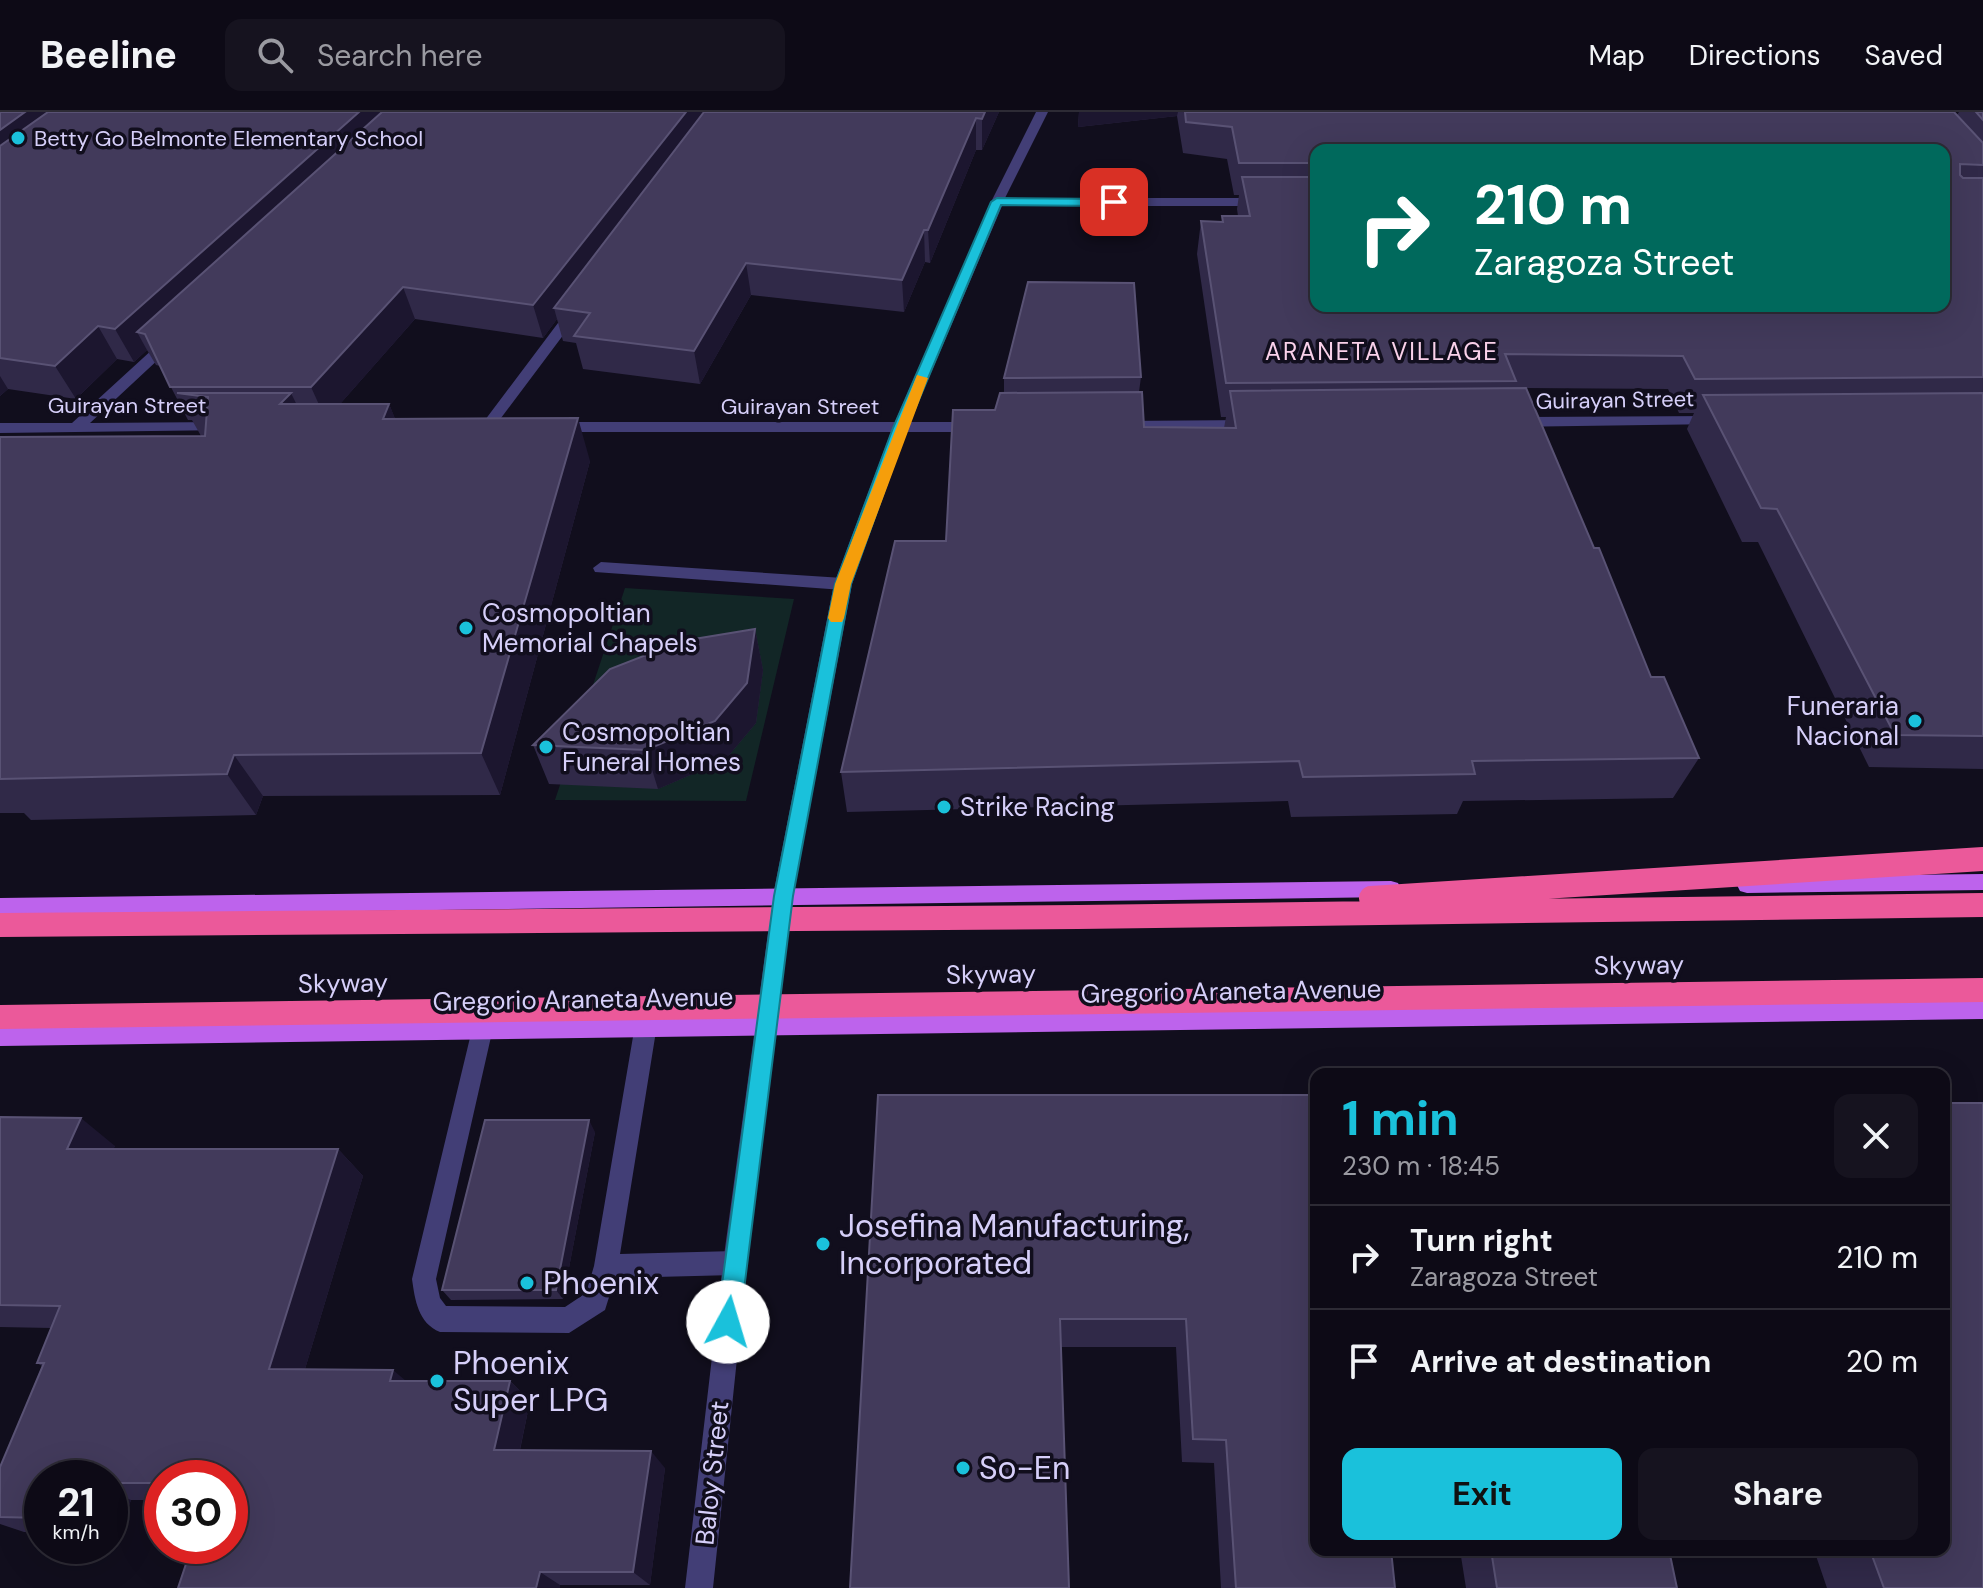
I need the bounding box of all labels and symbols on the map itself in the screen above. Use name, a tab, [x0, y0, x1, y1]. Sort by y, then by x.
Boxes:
place label: Betty Go Belmonte Elementary School	[34, 124, 423, 153]
marker: Betty Go Belmonte Elementary School	[9, 129, 27, 147]
pin	[1080, 168, 1148, 236]
district label: ARANETA VILLAGE	[1265, 336, 1499, 367]
street label: Guirayan Street	[1535, 384, 1695, 416]
street label: Guirayan Street	[48, 391, 206, 420]
street label: Guirayan Street	[721, 392, 879, 421]
place label: Cosmopoltian Memorial Chapels	[482, 596, 698, 660]
marker: Cosmopoltian Memorial Chapels	[457, 619, 475, 637]
place label: Funeraria Nacional	[1787, 689, 1899, 753]
marker: Funeraria Nacional	[1906, 712, 1924, 730]
place label: Cosmopoltian Funeral Homes	[562, 715, 741, 779]
marker: Cosmopoltian Funeral Homes	[537, 738, 555, 756]
place label: Strike Racing	[960, 790, 1115, 824]
marker: Strike Racing	[935, 798, 953, 816]
street label: Skyway	[1594, 947, 1684, 983]
street label: Skyway	[946, 956, 1036, 992]
street label: Skyway	[298, 965, 388, 1001]
street label: Gregorio Araneta Avenue	[1080, 971, 1382, 1011]
street label: Gregorio Araneta Avenue	[432, 979, 734, 1019]
place label: Josefina Manufacturing, Incorporated	[839, 1205, 1190, 1284]
marker: Josefina Manufacturing, Incorporated	[814, 1235, 832, 1253]
place label: Phoenix	[543, 1262, 659, 1304]
marker: Phoenix	[518, 1274, 536, 1292]
position arrow	[686, 1280, 770, 1364]
place label: Phoenix Super LPG	[453, 1342, 608, 1421]
marker: Phoenix Super LPG	[428, 1372, 446, 1390]
street label: Baloy Street	[688, 1399, 736, 1547]
place label: So-En	[979, 1447, 1070, 1489]
marker: So-En	[954, 1459, 972, 1477]
speed limit sign: 30	[144, 1460, 248, 1564]

